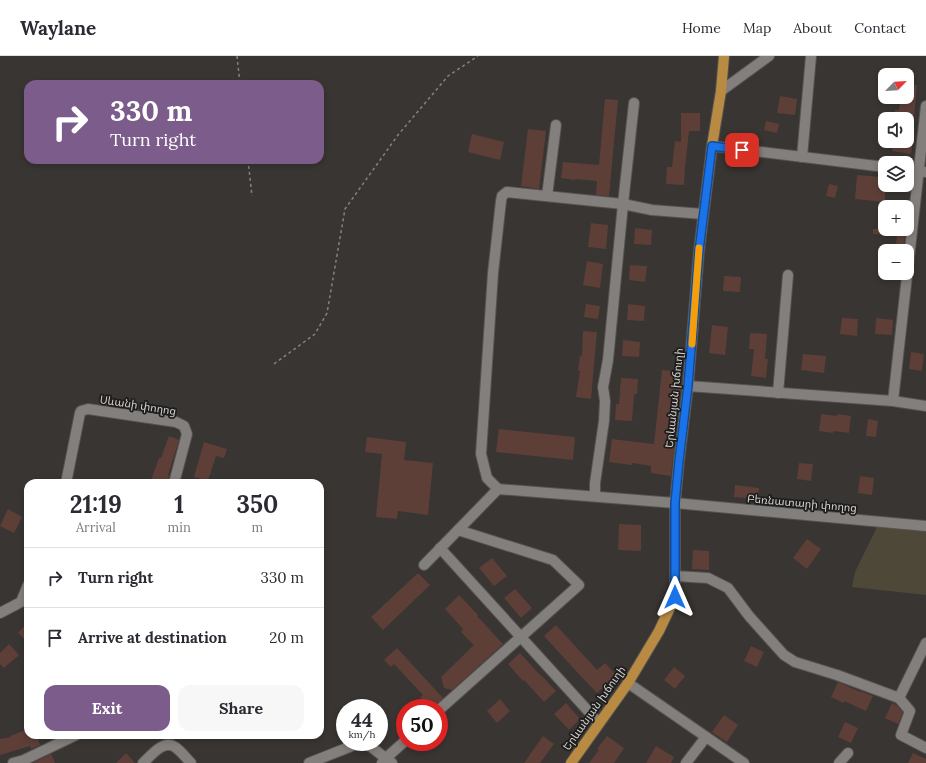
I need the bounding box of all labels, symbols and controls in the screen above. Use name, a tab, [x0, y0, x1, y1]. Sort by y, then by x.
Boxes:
text: Waylane	[20, 16, 96, 40]
text: Home	[682, 19, 721, 37]
text: Map	[743, 19, 771, 37]
text: About	[793, 19, 832, 37]
text: Contact	[854, 19, 906, 37]
north arrow	[878, 68, 914, 104]
map controls	[878, 68, 914, 280]
text: 330 m	[110, 93, 192, 129]
icon: right	[44, 96, 96, 148]
button: sound	[878, 112, 914, 148]
text: Turn right	[110, 128, 196, 151]
pin	[725, 133, 759, 167]
icon: arrive	[731, 139, 753, 161]
button: layers	[878, 156, 914, 192]
button: +	[878, 200, 914, 236]
button: −	[878, 244, 914, 280]
street label: Երևանյան խճուղի	[662, 347, 686, 449]
street label: Սևանի փողոց	[99, 392, 177, 418]
text: 21:19	[70, 489, 122, 520]
text: 1	[174, 489, 184, 520]
text: 350	[237, 489, 278, 520]
street label: Բեռնատարի փողոց	[746, 491, 858, 515]
text: Arrival	[76, 519, 116, 536]
text: min	[168, 519, 191, 536]
text: m	[252, 519, 263, 536]
icon: right	[44, 567, 66, 589]
text: Turn right	[78, 568, 154, 587]
text: 330 m	[261, 568, 304, 587]
position arrow	[654, 576, 696, 618]
icon: arrive	[44, 627, 66, 649]
text: Arrive at destination	[78, 628, 227, 647]
text: 20 m	[269, 628, 304, 647]
street label: Երևանյան խճուղի	[560, 663, 628, 753]
button: Exit	[44, 685, 170, 731]
button: Share	[178, 685, 304, 731]
speed limit sign: 50	[396, 699, 448, 751]
text: 44	[351, 707, 373, 732]
text: km/h	[348, 728, 376, 741]

